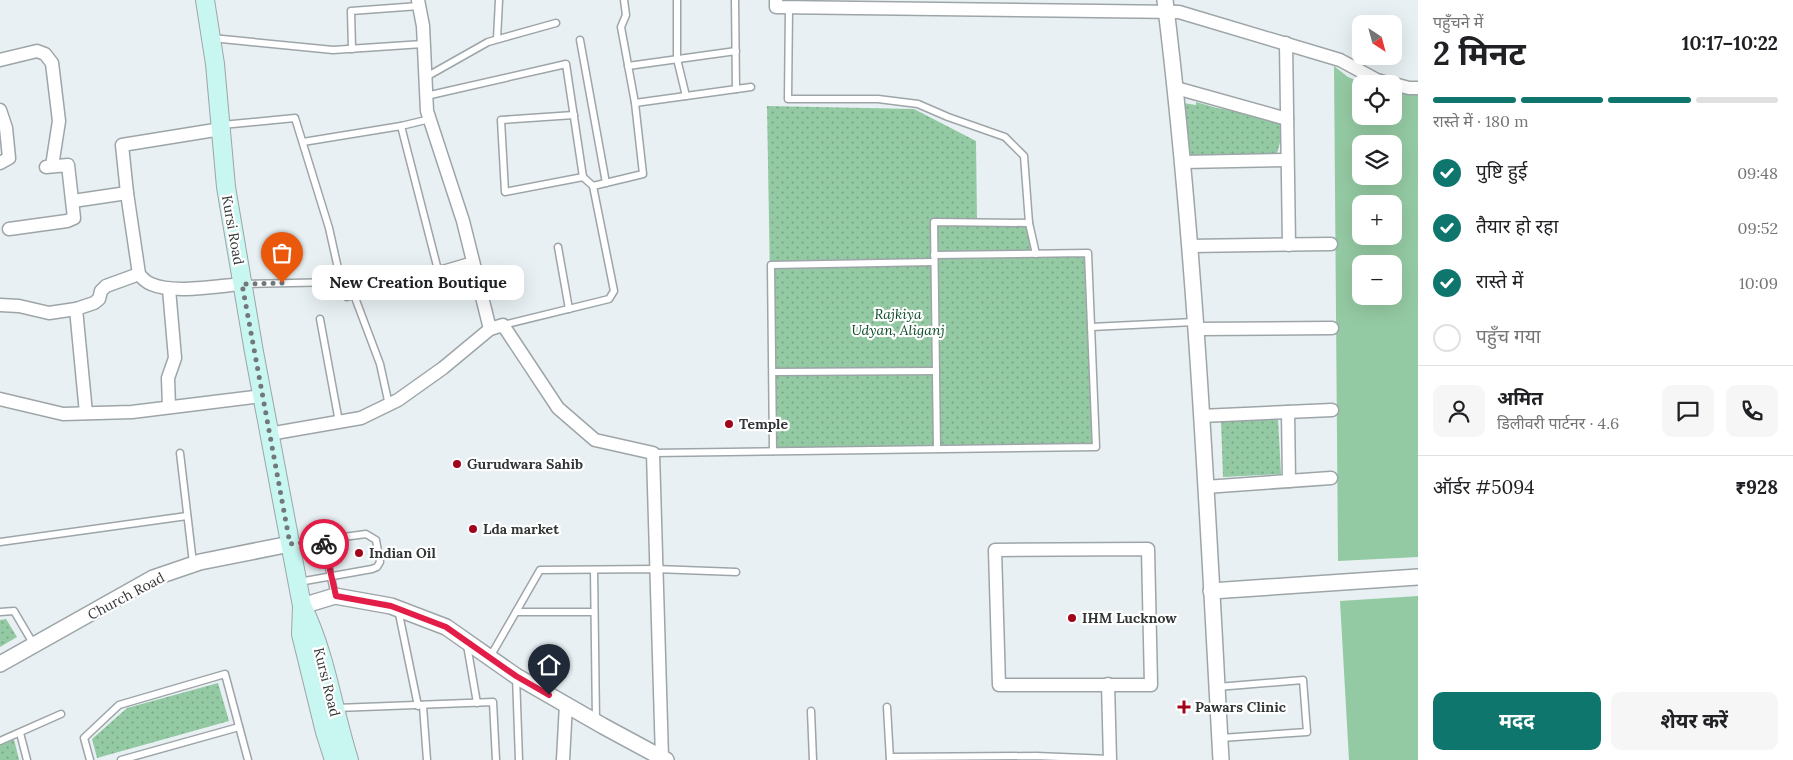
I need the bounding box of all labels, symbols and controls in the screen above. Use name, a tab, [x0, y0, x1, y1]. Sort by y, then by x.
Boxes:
text: पहुँचने में	[1433, 12, 1483, 32]
north arrow	[1352, 15, 1402, 65]
map controls	[1352, 15, 1402, 305]
text: 10:17–10:22	[1682, 31, 1778, 55]
text: 2 मिनट	[1433, 33, 1526, 74]
button: locate	[1352, 75, 1402, 125]
text: रास्ते में · 180 m	[1433, 111, 1529, 131]
button: layers	[1352, 135, 1402, 185]
icon: check	[1433, 159, 1461, 187]
text: पुष्टि हुई	[1476, 159, 1527, 183]
text: 09:48	[1737, 163, 1778, 183]
street label: Kursi Road	[218, 194, 248, 266]
button: +	[1352, 195, 1402, 245]
icon: check	[1433, 214, 1461, 242]
text: तैयार हो रहा	[1476, 214, 1558, 238]
text: 09:52	[1738, 218, 1778, 238]
pin	[261, 232, 303, 283]
icon: bag	[268, 239, 296, 267]
button: −	[1352, 255, 1402, 305]
callout: New Creation Boutique	[312, 266, 524, 300]
icon: check	[1433, 269, 1461, 297]
text: रास्ते में	[1476, 269, 1523, 293]
text: New Creation Boutique	[329, 272, 507, 292]
text: 10:09	[1739, 273, 1778, 293]
park label: Rajkiya Udyan, Aliganj	[851, 305, 945, 339]
text: पहुँच गया	[1476, 324, 1541, 348]
button: person	[1433, 385, 1485, 437]
button: chat	[1662, 385, 1714, 437]
button: phone	[1726, 385, 1778, 437]
text: अमित	[1497, 386, 1543, 410]
text: डिलीवरी पार्टनर · 4.6	[1497, 413, 1619, 433]
place label: Temple	[739, 415, 788, 433]
marker: Temple	[723, 418, 735, 430]
place label: Gurudwara Sahib	[467, 455, 583, 473]
marker: Gurudwara Sahib	[451, 458, 463, 470]
text: ऑर्डर #5094	[1433, 475, 1535, 499]
text: ₹928	[1735, 475, 1778, 499]
courier	[299, 519, 349, 569]
place label: Lda market	[483, 520, 559, 538]
marker: Lda market	[467, 523, 479, 535]
icon: bike	[310, 530, 338, 558]
place label: Indian Oil	[369, 544, 436, 562]
marker: Indian Oil	[353, 547, 365, 559]
street label: Church Road	[84, 568, 168, 624]
place label: IHM Lucknow	[1082, 609, 1177, 627]
marker: IHM Lucknow	[1066, 612, 1078, 624]
pin	[528, 644, 570, 695]
street label: Kursi Road	[310, 646, 344, 718]
icon: home	[535, 651, 563, 679]
button: मदद	[1433, 692, 1601, 750]
button: शेयर करें	[1611, 692, 1778, 750]
place label: Pawars Clinic	[1195, 698, 1287, 716]
marker: Pawars Clinic	[1177, 700, 1191, 714]

